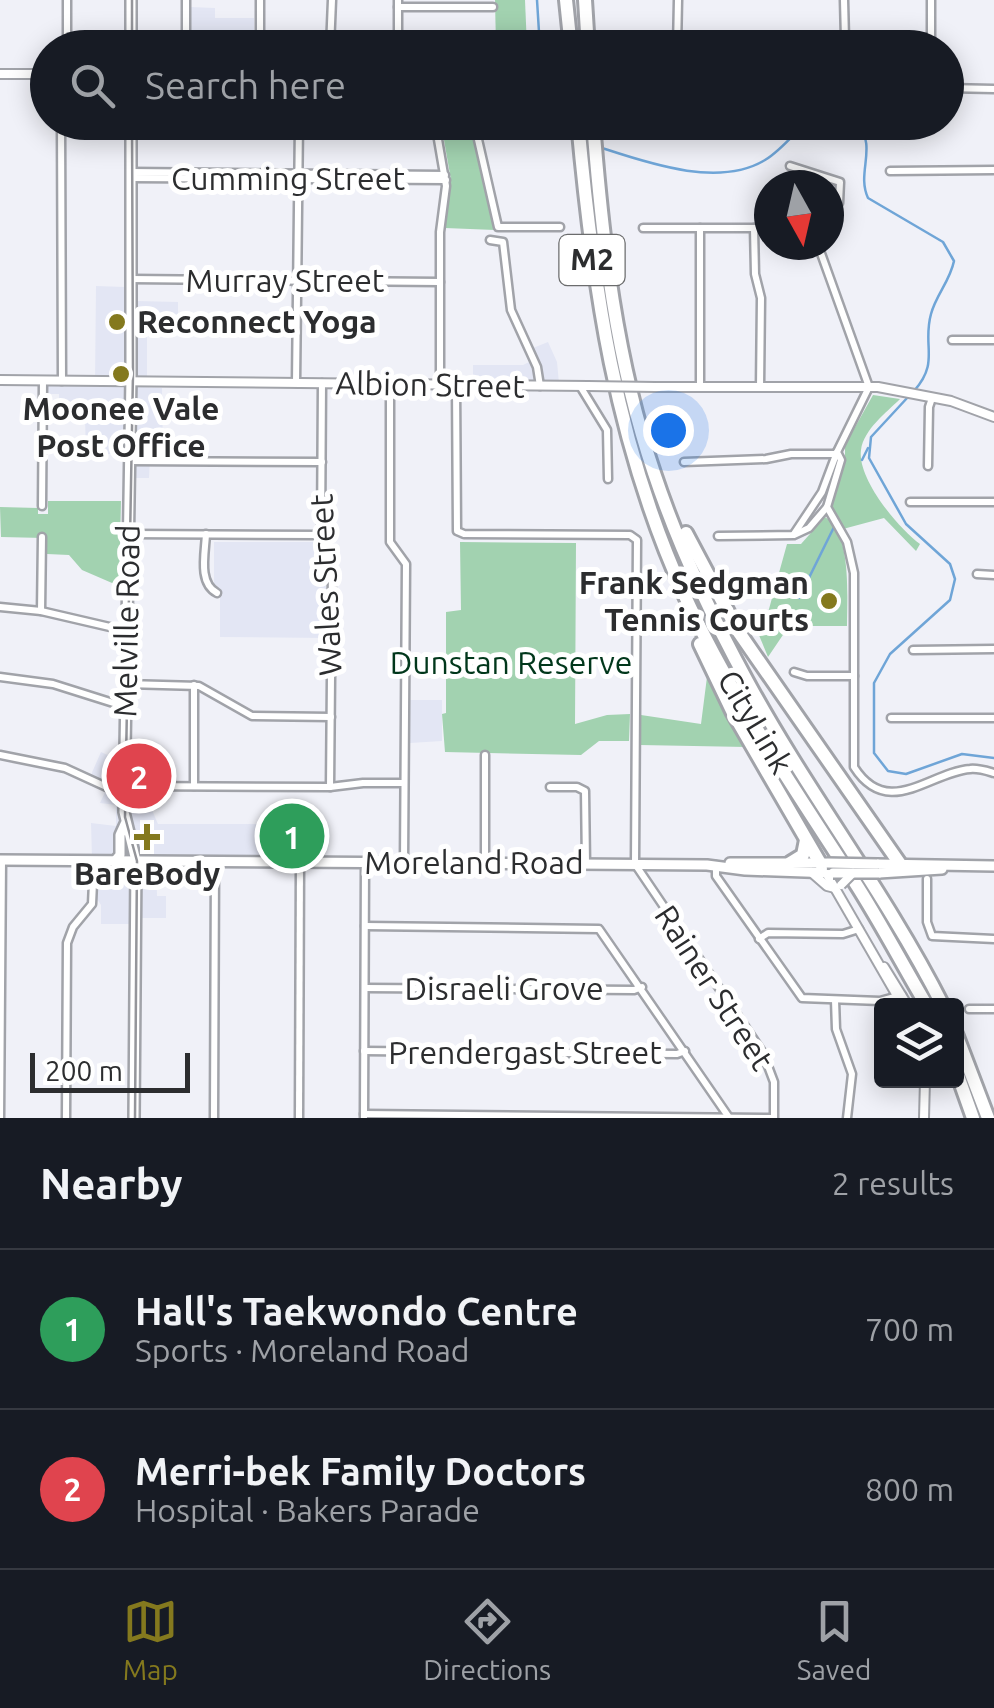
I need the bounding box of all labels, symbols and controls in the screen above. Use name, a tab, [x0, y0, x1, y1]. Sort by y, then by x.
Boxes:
search box	[30, 30, 964, 140]
icon: search	[65, 58, 120, 113]
text: Search here	[145, 64, 346, 106]
street label: Cumming Street	[171, 160, 405, 196]
north arrow	[754, 170, 844, 260]
road number: M2	[560, 235, 624, 285]
street label: Murray Street	[186, 262, 385, 298]
place label: Reconnect Yoga	[137, 303, 377, 339]
marker: Reconnect Yoga	[106, 311, 128, 333]
marker: Moonee Vale Post Office	[110, 363, 132, 385]
street label: Albion Street	[335, 364, 525, 404]
place label: Moonee Vale Post Office	[23, 390, 219, 463]
your location	[643, 405, 694, 456]
street label: Wales Street	[302, 493, 348, 677]
street label: Melville Road	[106, 524, 146, 718]
place label: Frank Sedgman Tennis Courts	[579, 564, 809, 637]
marker: Frank Sedgman Tennis Courts	[818, 590, 840, 612]
park label: Dunstan Reserve	[390, 644, 632, 680]
street label: CityLink	[711, 663, 801, 780]
pin: 2	[106, 738, 172, 814]
pin: 1	[260, 798, 324, 874]
marker: BareBody	[134, 824, 160, 850]
street label: Moreland Road	[364, 844, 584, 880]
place label: BareBody	[74, 855, 220, 891]
street label: Rainer Street	[648, 898, 782, 1077]
street label: Disraeli Grove	[404, 970, 604, 1006]
map controls	[874, 998, 964, 1088]
button: layers	[874, 998, 964, 1088]
street label: Prendergast Street	[388, 1034, 662, 1070]
scale bar	[30, 1048, 190, 1092]
text: 200 m	[45, 1055, 123, 1086]
text: Nearby	[40, 1160, 183, 1207]
text: 2 results	[832, 1165, 954, 1201]
text: Hall's Taekwondo Centre	[135, 1290, 578, 1332]
text: 1	[63, 1311, 82, 1347]
text: 700 m	[865, 1311, 954, 1347]
text: Sports · Moreland Road	[135, 1332, 470, 1368]
text: Merri-bek Family Doctors	[135, 1450, 586, 1492]
text: 2	[63, 1471, 82, 1507]
text: 800 m	[865, 1471, 954, 1507]
text: Hospital · Bakers Parade	[135, 1492, 480, 1528]
tab: Map	[123, 1594, 178, 1685]
tab: Directions	[423, 1594, 551, 1685]
tab: Saved	[797, 1594, 871, 1685]

